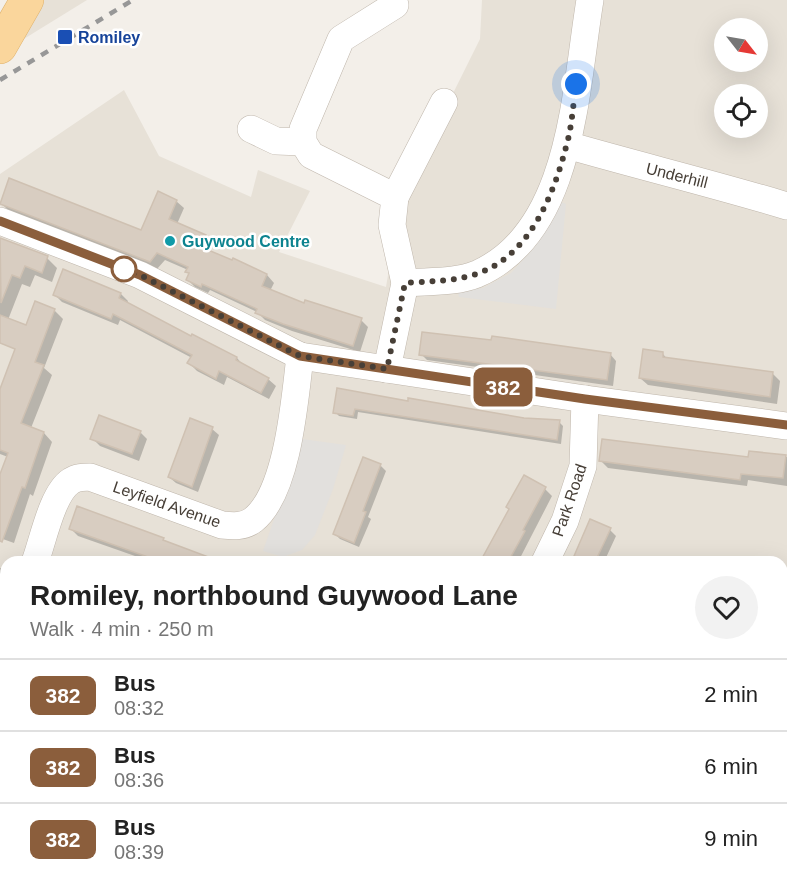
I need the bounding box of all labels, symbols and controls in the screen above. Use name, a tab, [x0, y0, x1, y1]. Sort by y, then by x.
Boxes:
north arrow	[714, 18, 768, 72]
map controls	[714, 18, 768, 138]
marker: Romiley	[56, 28, 74, 46]
place label: Romiley	[78, 29, 140, 46]
your location	[561, 69, 591, 99]
button: locate	[714, 84, 768, 138]
street label: Underhill	[644, 160, 710, 191]
place label: Guywood Centre	[182, 233, 310, 250]
marker: Guywood Centre	[163, 234, 177, 248]
unlabelled marker	[111, 256, 137, 282]
line badge: 382	[468, 368, 538, 406]
text: 382	[485, 376, 521, 399]
street label: Park Road	[549, 462, 590, 539]
street label: Leyfield Avenue	[111, 478, 223, 531]
button: heart	[695, 576, 758, 639]
text: Romiley, northbound Guywood Lane	[30, 580, 518, 611]
text: Walk · 4 min · 250 m	[30, 618, 214, 640]
text: Bus	[114, 671, 156, 696]
text: 2 min	[704, 682, 758, 707]
text: 382	[45, 684, 81, 707]
text: 08:32	[114, 697, 164, 719]
text: Bus	[114, 743, 156, 768]
text: 6 min	[704, 754, 758, 779]
text: 382	[45, 756, 81, 779]
text: 08:36	[114, 769, 164, 791]
text: Bus	[114, 815, 156, 840]
text: 9 min	[704, 826, 758, 851]
text: 382	[45, 828, 81, 851]
text: 08:39	[114, 841, 164, 863]

